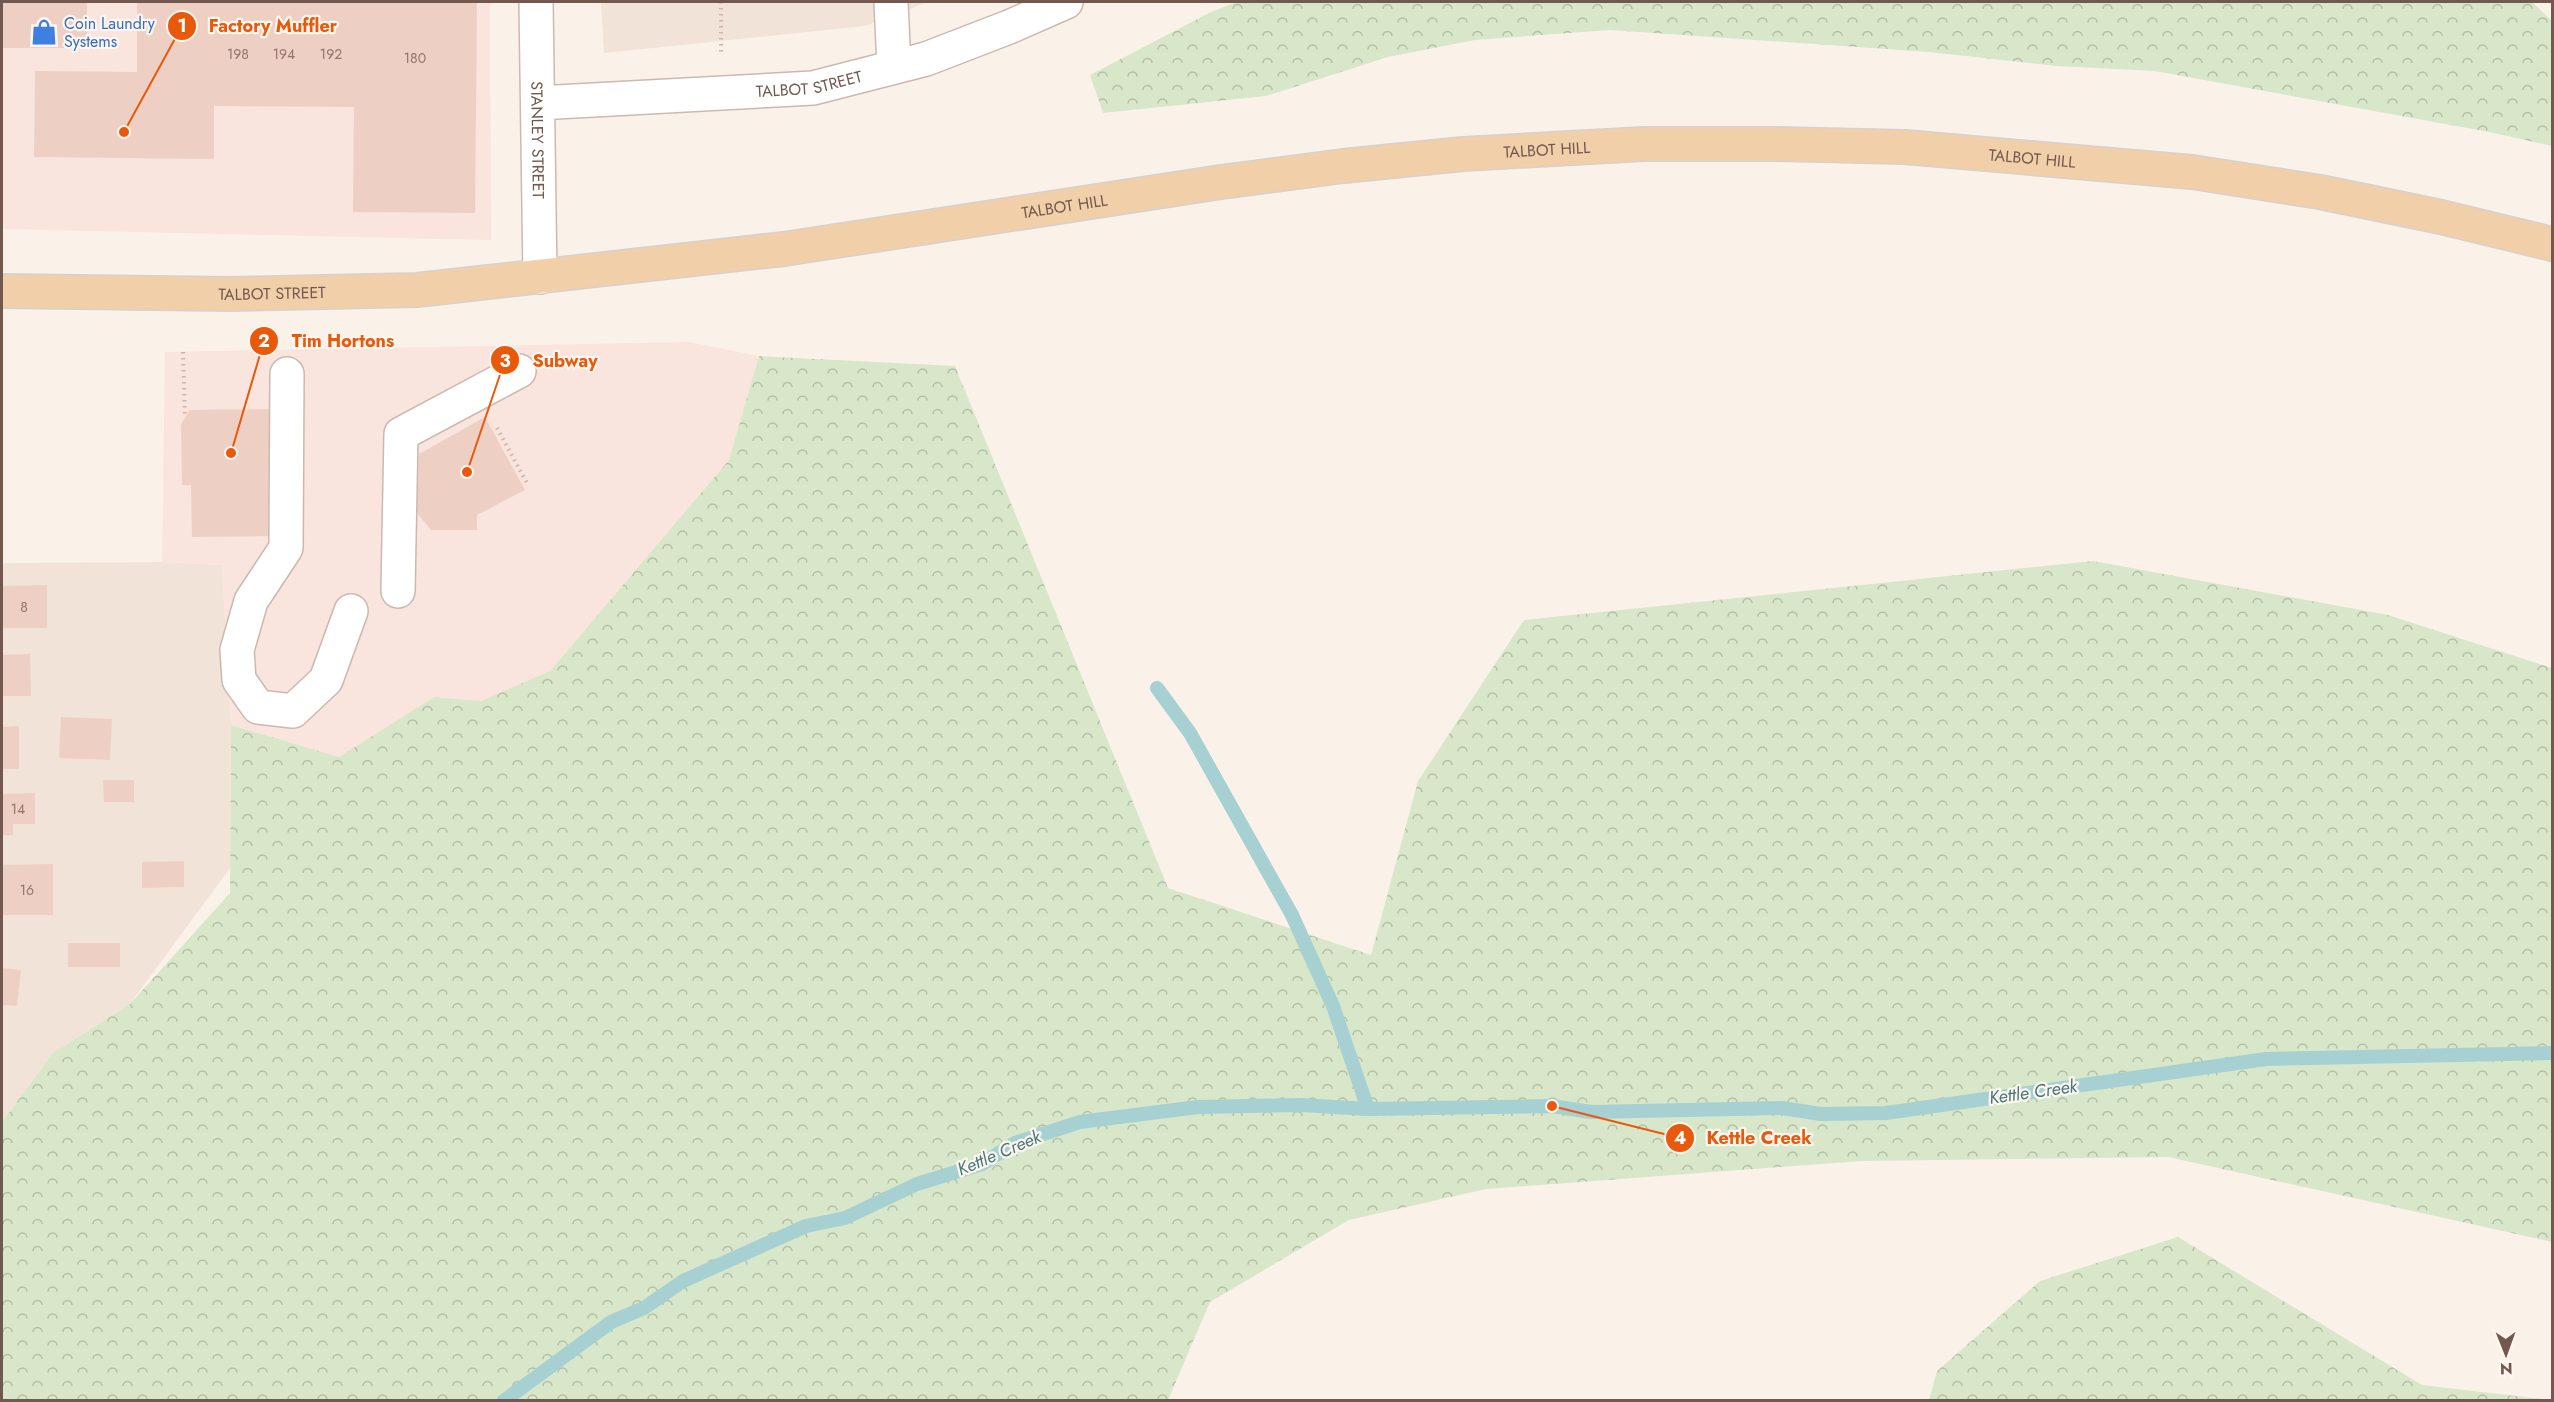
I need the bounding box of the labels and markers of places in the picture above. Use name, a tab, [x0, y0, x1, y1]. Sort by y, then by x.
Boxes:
callout: Factory Muffler	[167, 8, 350, 44]
place label: Coin Laundry Systems	[64, 12, 156, 53]
shop icon: Coin Laundry Systems	[29, 17, 59, 47]
callout: Tim Hortons	[249, 323, 406, 359]
callout: Subway	[490, 342, 609, 378]
callout: Kettle Creek	[1665, 1120, 1824, 1156]

